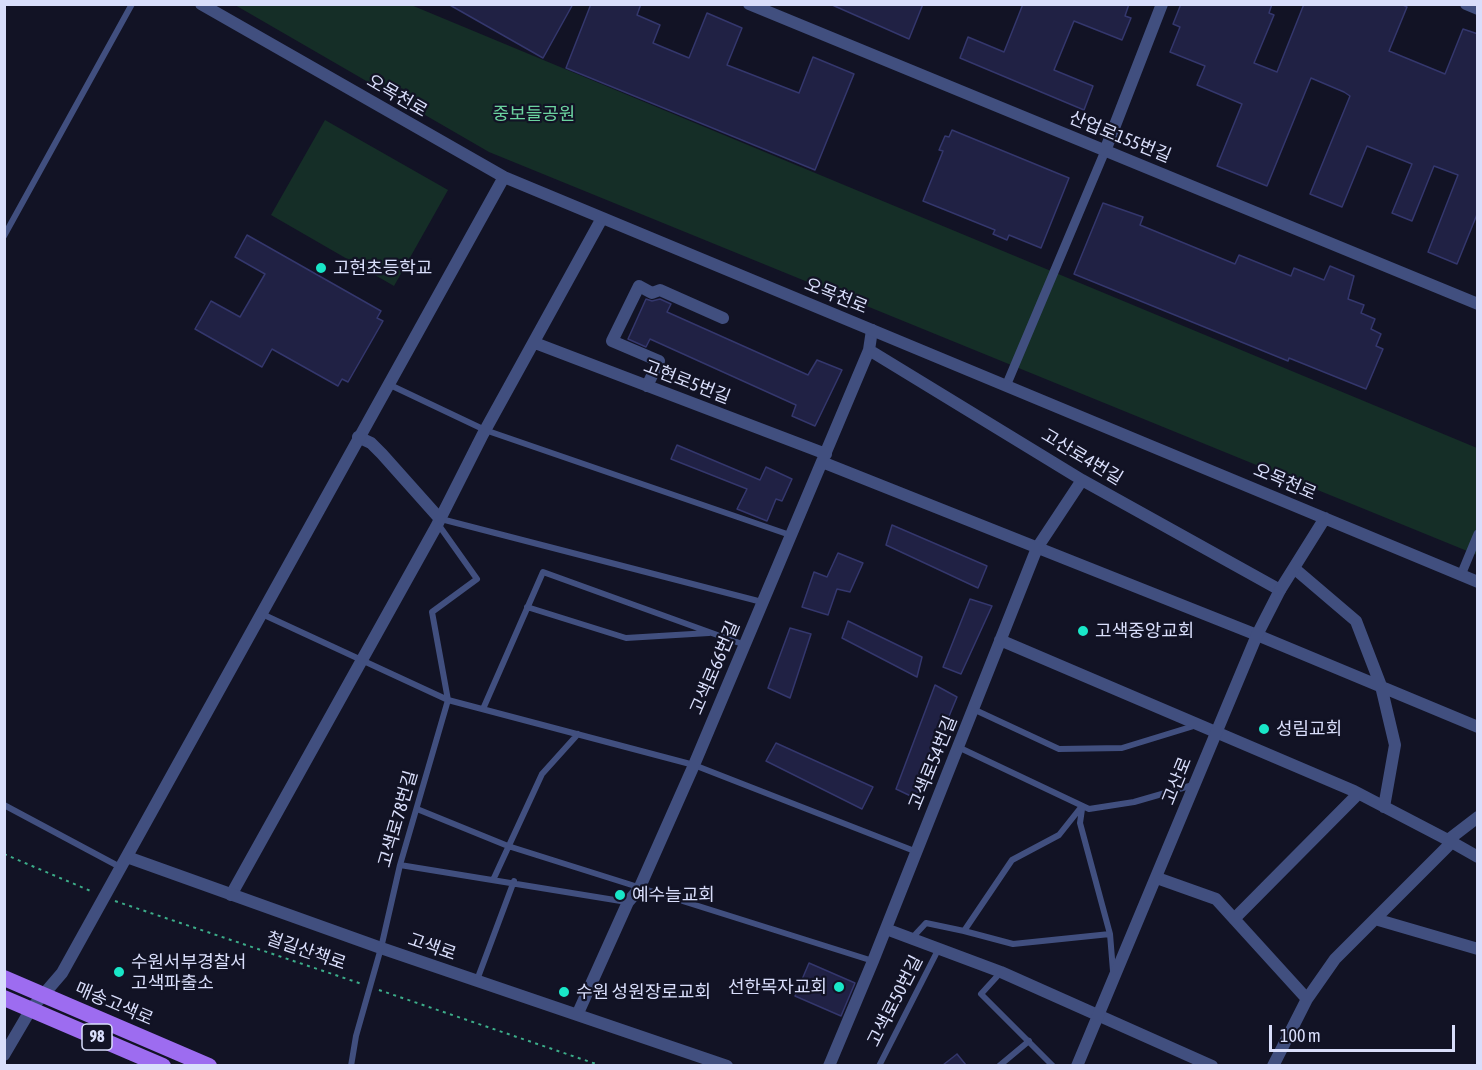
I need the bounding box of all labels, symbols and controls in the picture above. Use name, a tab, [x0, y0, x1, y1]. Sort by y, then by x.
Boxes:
street label: 오목천로	[363, 70, 431, 122]
park label: 중보들공원	[493, 103, 575, 125]
street label: 산업로155번길	[1066, 107, 1174, 167]
place label: 고현초등학교	[333, 257, 432, 279]
marker: 고현초등학교	[314, 261, 328, 275]
street label: 오목천로	[801, 274, 871, 318]
street label: 고현로5번길	[641, 356, 733, 408]
street label: 고산로4번길	[1037, 424, 1127, 490]
street label: 오목천로	[1250, 459, 1320, 505]
street label: 고색로66번길	[686, 618, 744, 718]
place label: 고색중앙교회	[1095, 620, 1194, 642]
marker: 고색중앙교회	[1076, 624, 1090, 638]
street label: 고색로54번길	[904, 713, 962, 813]
place label: 성림교회	[1276, 718, 1342, 740]
marker: 성림교회	[1257, 722, 1271, 736]
street label: 고산로	[1158, 754, 1196, 808]
street label: 고색로78번길	[374, 768, 422, 870]
place label: 예수늘교회	[632, 884, 715, 906]
marker: 예수늘교회	[613, 888, 627, 902]
street label: 철길산책로	[263, 927, 349, 975]
street label: 고색로	[405, 929, 459, 965]
place label: 수원서부경찰서 고색파출소	[131, 951, 247, 994]
street label: 고색로50번길	[863, 952, 927, 1050]
marker: 수원서부경찰서 고색파출소	[112, 965, 126, 979]
place label: 선한목자교회	[728, 976, 827, 998]
street label: 매송고색로	[72, 978, 156, 1030]
marker: 선한목자교회	[832, 980, 846, 994]
place label: 수원 성원장로교회	[576, 981, 711, 1003]
marker: 수원 성원장로교회	[557, 985, 571, 999]
scale bar	[1272, 1013, 1458, 1051]
road number: 98	[82, 1024, 112, 1050]
text: 100 m	[1280, 1025, 1321, 1046]

